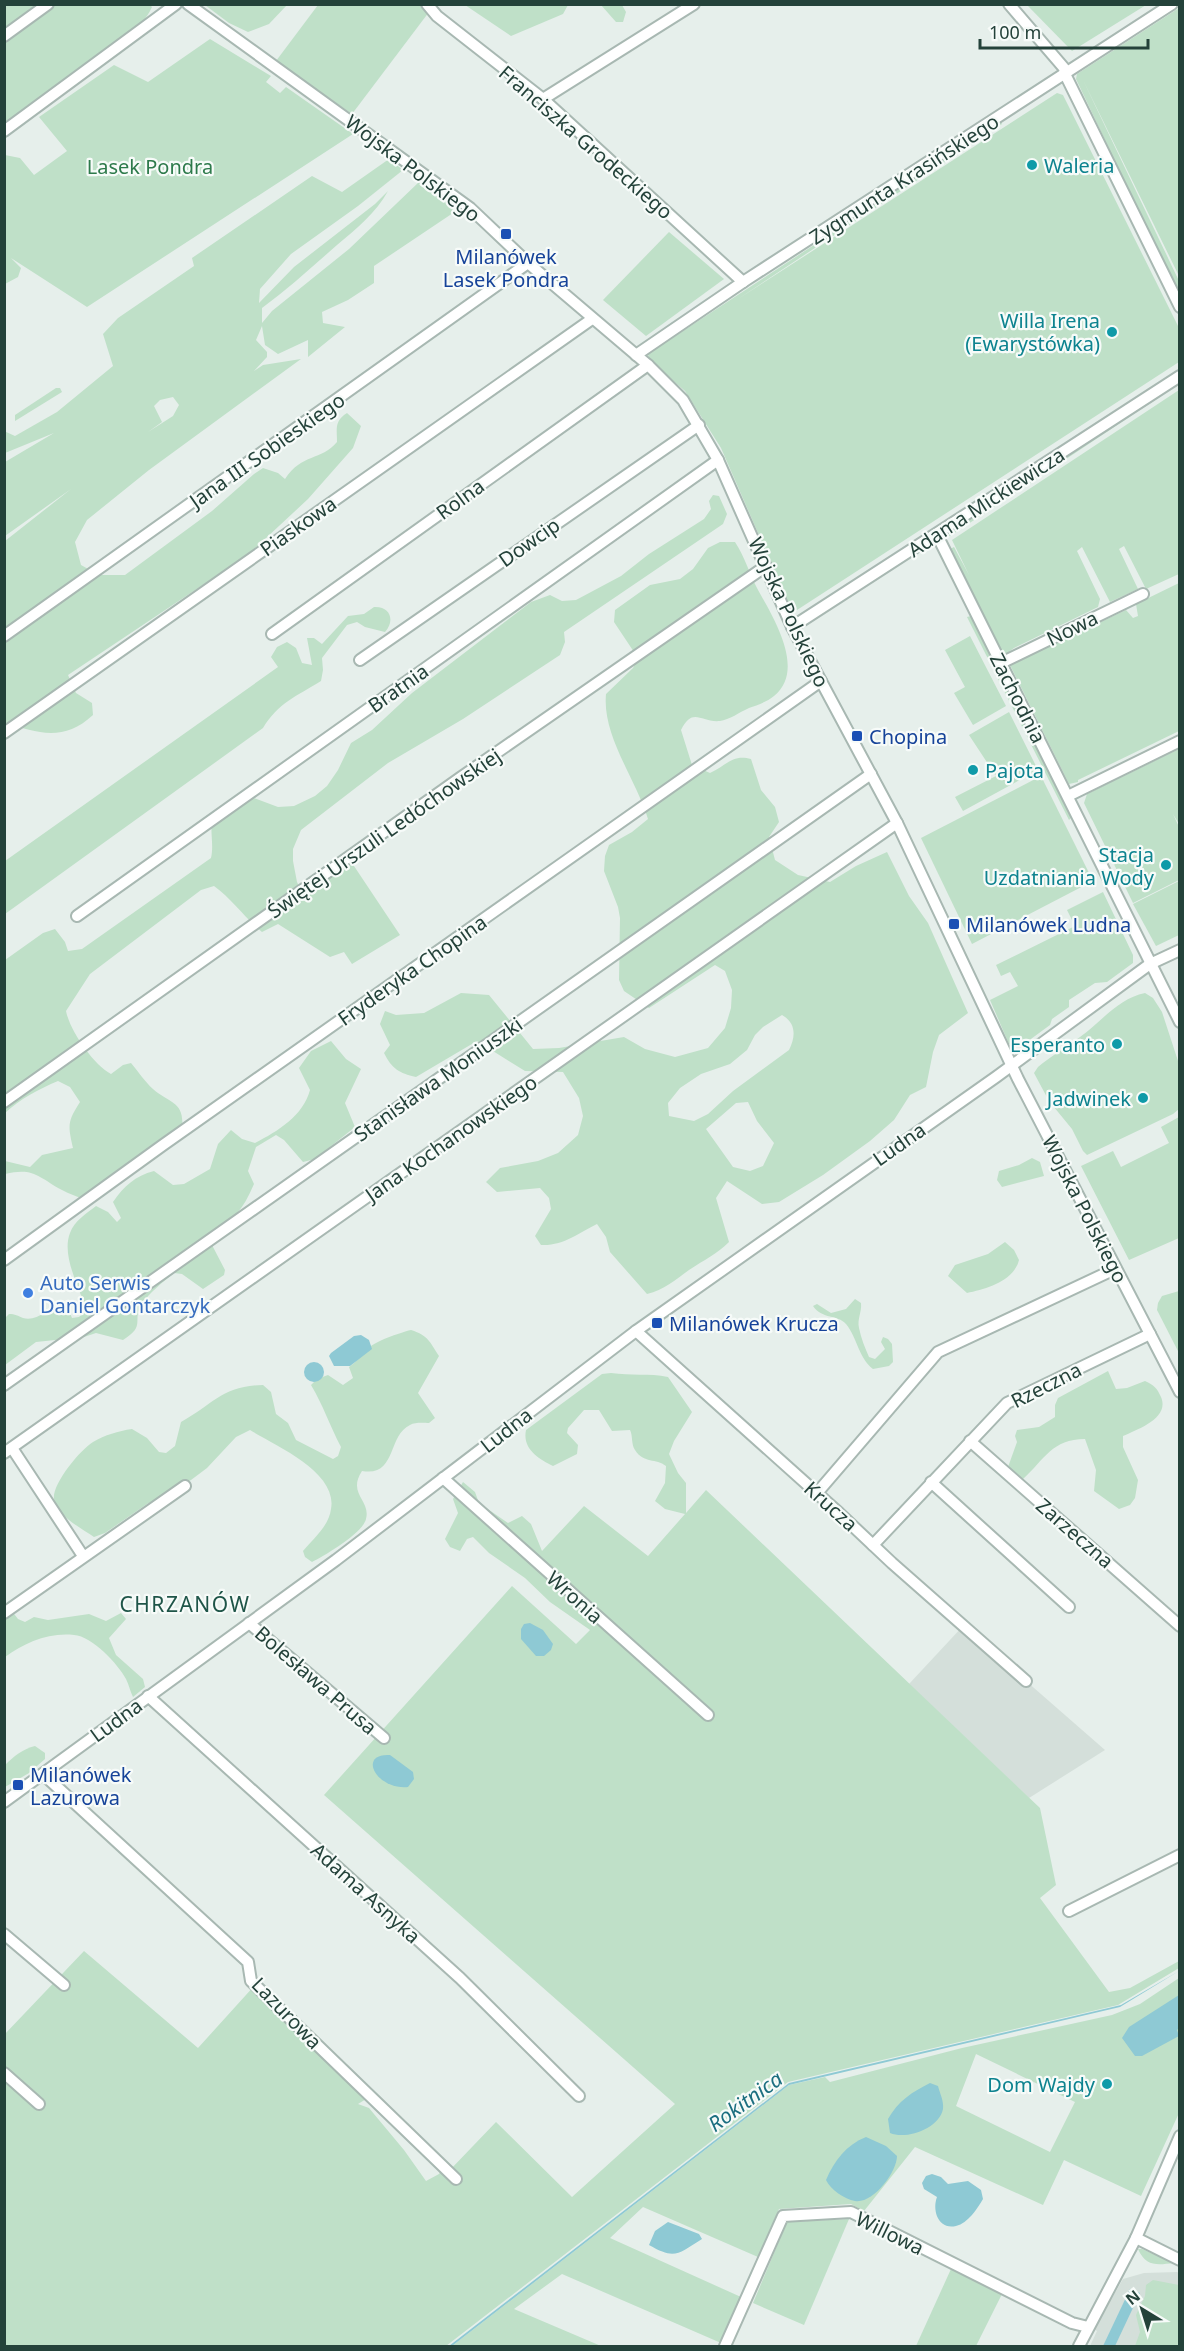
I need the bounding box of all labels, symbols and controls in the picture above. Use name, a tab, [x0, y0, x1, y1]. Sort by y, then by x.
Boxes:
scale bar	[980, 12, 1148, 50]
text: 100 m	[989, 20, 1041, 44]
street label: Franciszka Grodeckiego	[493, 59, 679, 225]
street label: Wojska Polskiego	[340, 108, 486, 228]
street label: Zygmunta Krasińskiego	[804, 108, 1004, 250]
place label: Waleria	[1044, 152, 1115, 179]
park label: Lasek Pondra	[87, 153, 213, 180]
marker: Waleria	[1025, 158, 1039, 172]
marker: Milanówek Lasek Pondra	[499, 227, 513, 241]
place label: Milanówek Lasek Pondra	[443, 243, 569, 293]
place label: Willa Irena (Ewarystówka)	[965, 307, 1100, 357]
marker: Willa Irena (Ewarystówka)	[1105, 325, 1119, 339]
street label: Jana III Sobieskiego	[182, 386, 350, 515]
street label: Adama Mickiewicza	[902, 441, 1070, 563]
street label: Rolna	[431, 472, 489, 526]
street label: Piaskowa	[254, 490, 342, 562]
street label: Dowcip	[493, 511, 565, 573]
street label: Wojska Polskiego	[742, 533, 836, 691]
street label: Nowa	[1042, 604, 1102, 652]
street label: Zachodnia	[984, 648, 1052, 748]
street label: Bratnia	[362, 657, 434, 719]
place label: Chopina	[869, 723, 947, 750]
marker: Chopina	[850, 729, 864, 743]
street label: Świętej Urszuli Ledóchowskiej	[262, 742, 506, 924]
place label: Pajota	[985, 757, 1044, 784]
marker: Pajota	[966, 763, 980, 777]
place label: Stacja Uzdatniania Wody	[984, 841, 1155, 891]
marker: Stacja Uzdatniania Wody	[1159, 858, 1173, 872]
street label: Fryderyka Chopina	[332, 908, 492, 1032]
place label: Milanówek Ludna	[966, 911, 1131, 938]
marker: Milanówek Ludna	[947, 917, 961, 931]
street label: Stanisława Moniuszki	[348, 1011, 528, 1147]
place label: Esperanto	[1010, 1031, 1105, 1058]
marker: Esperanto	[1110, 1037, 1124, 1051]
street label: Jana Kochanowskiego	[358, 1068, 542, 1209]
place label: Jadwinek	[1045, 1085, 1131, 1112]
marker: Jadwinek	[1136, 1091, 1150, 1105]
street label: Ludna	[867, 1116, 931, 1172]
street label: Wojska Polskiego	[1036, 1130, 1134, 1288]
place label: Auto Serwis Daniel Gontarczyk	[40, 1269, 210, 1319]
marker: Auto Serwis Daniel Gontarczyk	[21, 1286, 35, 1300]
place label: Milanówek Krucza	[669, 1310, 839, 1337]
marker: Milanówek Krucza	[650, 1316, 664, 1330]
street label: Rzeczna	[1006, 1356, 1086, 1414]
street label: Ludna	[475, 1401, 537, 1459]
street label: Krucza	[798, 1475, 864, 1537]
street label: Zarzeczna	[1031, 1492, 1119, 1574]
street label: Wronia	[541, 1565, 609, 1629]
district label: CHRZANÓW	[119, 1590, 251, 1618]
street label: Bolesława Prusa	[249, 1620, 383, 1740]
street label: Ludna	[84, 1692, 148, 1748]
place label: Milanówek Lazurowa	[30, 1761, 132, 1811]
marker: Milanówek Lazurowa	[11, 1778, 25, 1792]
street label: Adama Asnyka	[306, 1837, 426, 1949]
street label: Lazurowa	[246, 1971, 328, 2055]
water label: Rokitnica	[702, 2064, 788, 2138]
place label: Dom Wajdy	[987, 2071, 1096, 2098]
marker: Dom Wajdy	[1100, 2077, 1114, 2091]
street label: Willowa	[851, 2205, 929, 2261]
north arrow	[1112, 2279, 1172, 2339]
text: N	[1121, 2285, 1145, 2310]

